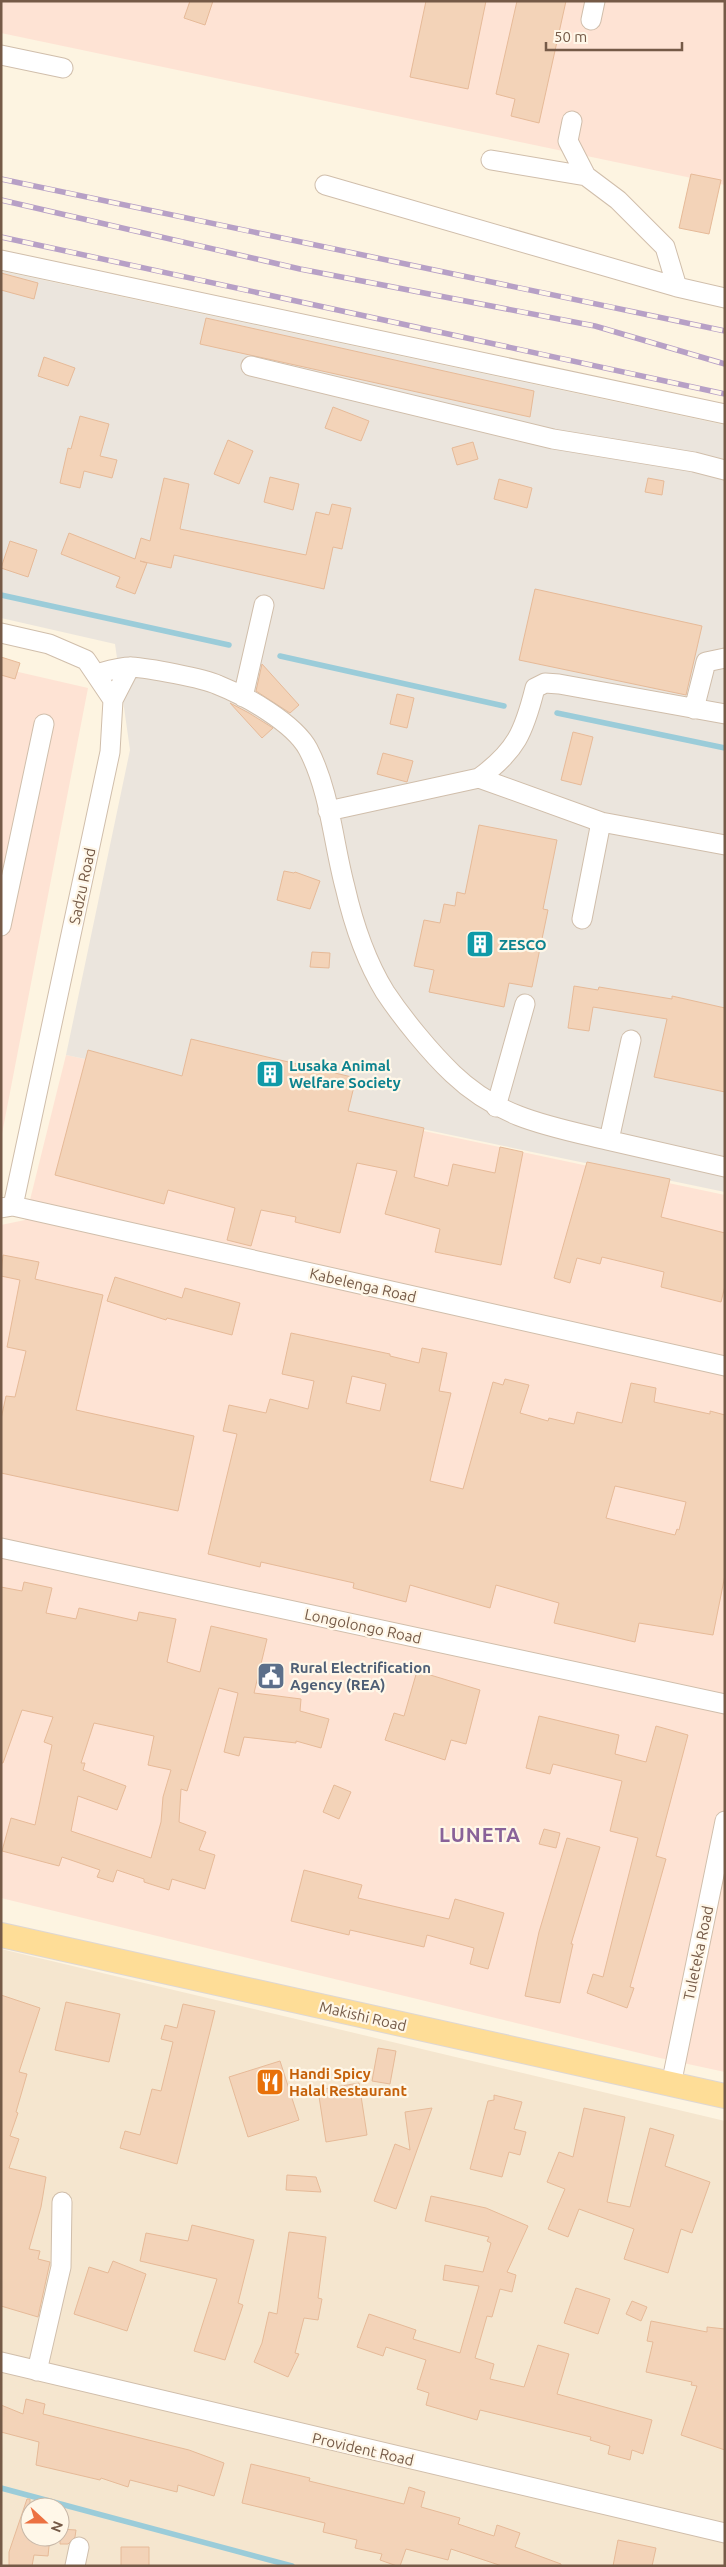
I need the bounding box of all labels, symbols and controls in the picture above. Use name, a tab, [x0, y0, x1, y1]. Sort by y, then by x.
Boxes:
scale bar	[546, 20, 682, 52]
text: 50 m	[554, 28, 587, 45]
street label: Sadzu Road	[66, 846, 98, 926]
building icon: ZESCO	[465, 929, 495, 959]
place label: ZESCO	[499, 936, 547, 953]
place label: Lusaka Animal Welfare Society	[289, 1057, 401, 1091]
building icon: Lusaka Animal Welfare Society	[255, 1059, 285, 1089]
street label: Kabelenga Road	[308, 1264, 418, 1306]
street label: Longolongo Road	[303, 1605, 423, 1647]
place label: Rural Electrification Agency (REA)	[290, 1659, 431, 1693]
public building icon: Rural Electrification Agency (REA)	[256, 1661, 286, 1691]
district label: LUNETA	[439, 1823, 521, 1846]
street label: Tuleteka Road	[680, 1904, 716, 2002]
street label: Makishi Road	[318, 1998, 408, 2034]
place label: Handi Spicy Halal Restaurant	[289, 2065, 407, 2099]
restaurant icon: Handi Spicy Halal Restaurant	[255, 2067, 285, 2097]
street label: Provident Road	[310, 2429, 416, 2469]
north arrow	[20, 2497, 70, 2547]
text: N	[48, 2519, 66, 2534]

